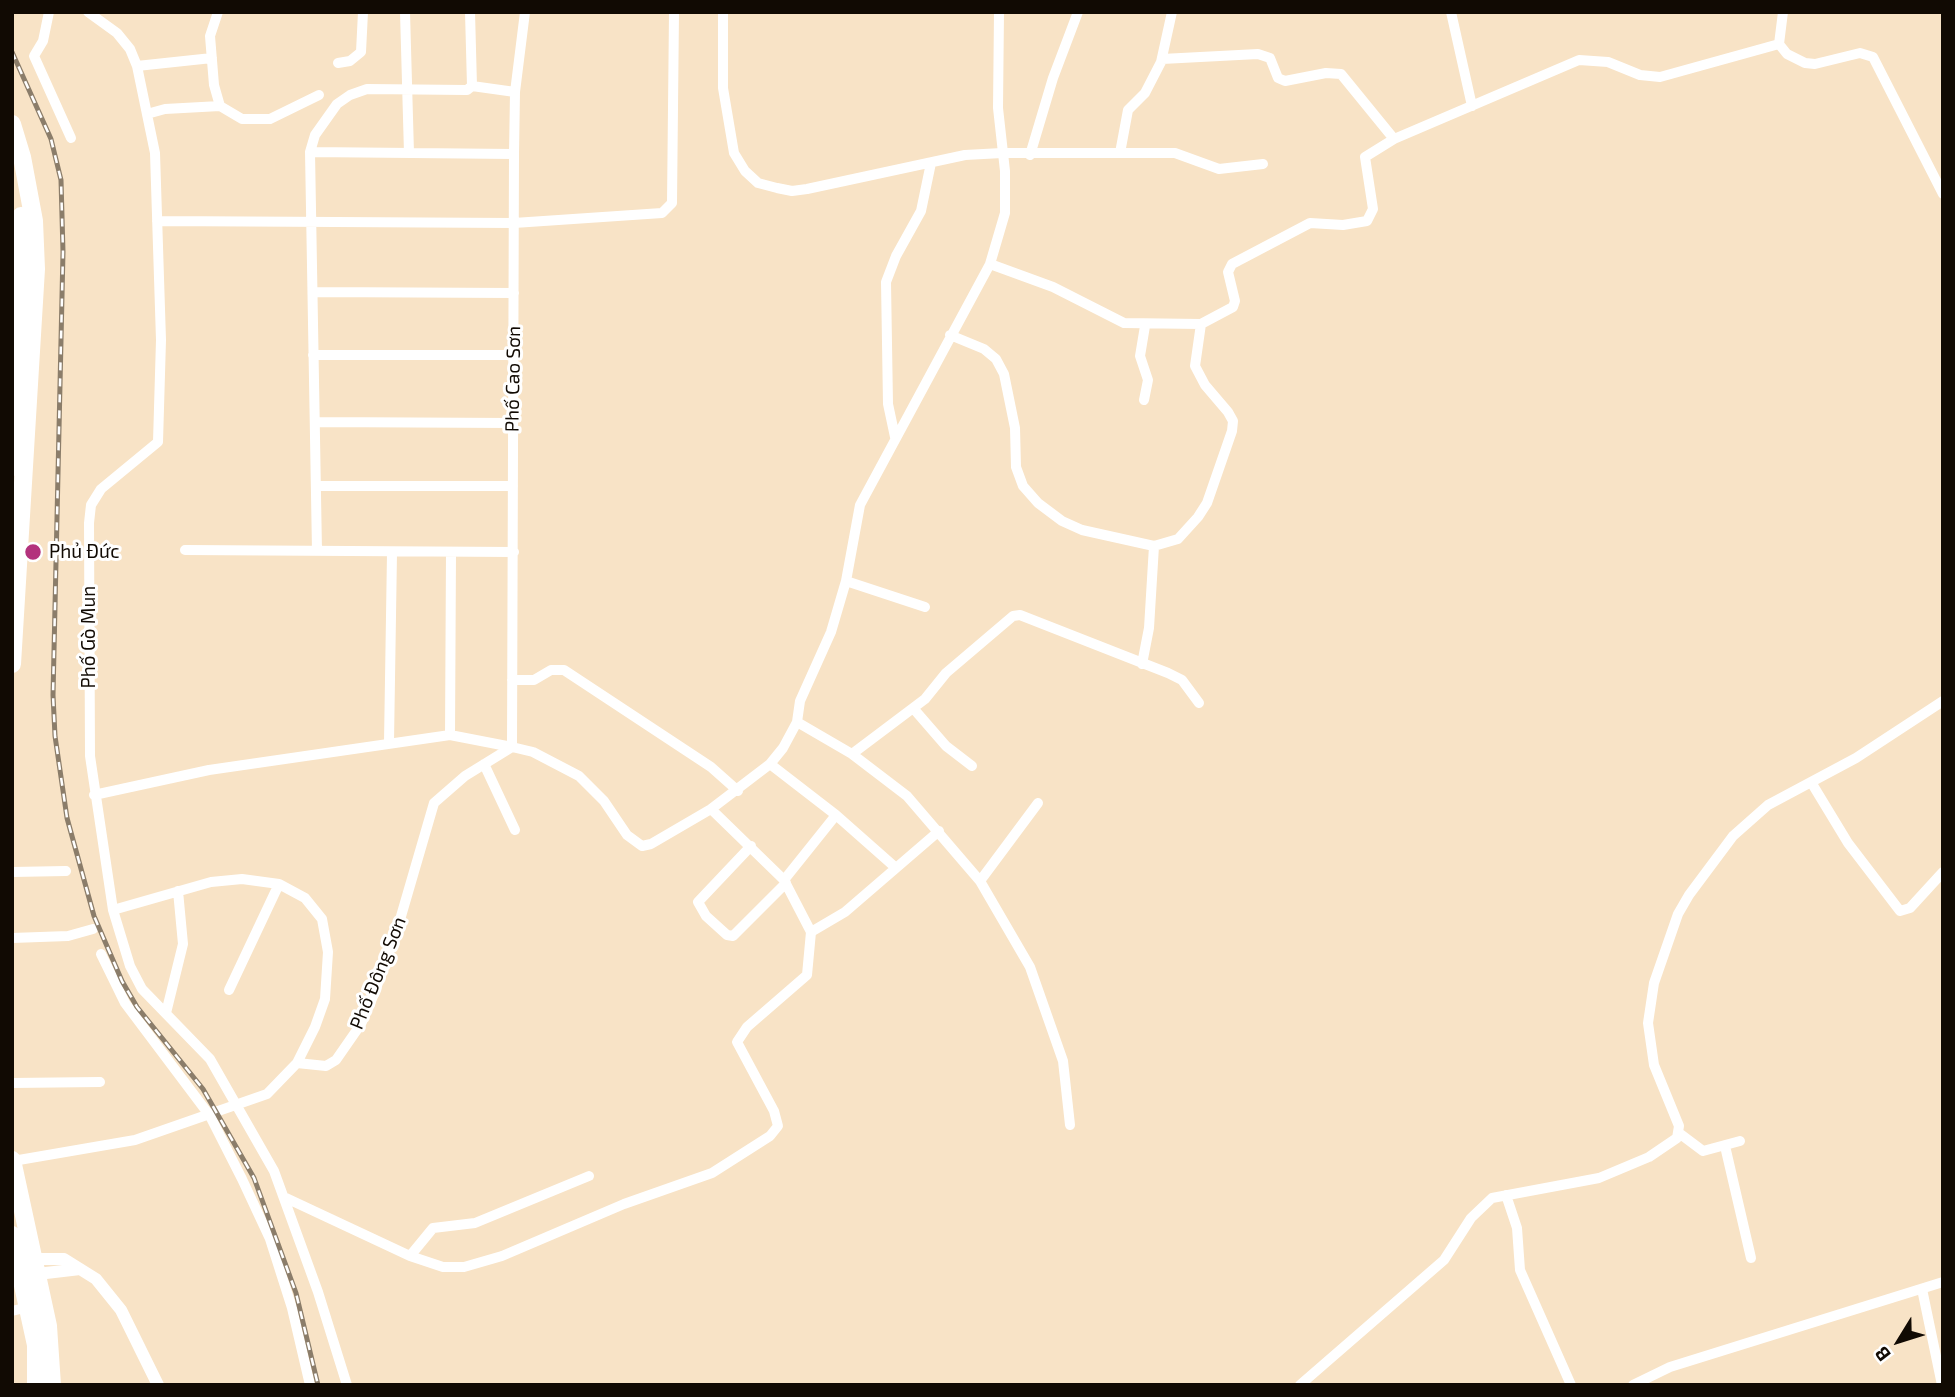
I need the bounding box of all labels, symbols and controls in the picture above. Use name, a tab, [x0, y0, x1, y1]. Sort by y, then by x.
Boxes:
street label: Phố Cao Sơn	[501, 326, 525, 432]
place label: Phủ Đức	[49, 541, 120, 563]
marker: Phủ Đức	[23, 542, 43, 562]
street label: Phố Gò Mun	[78, 586, 100, 688]
street label: Phố Đông Sơn	[345, 913, 411, 1033]
north arrow	[1864, 1306, 1934, 1376]
text: B	[1869, 1342, 1895, 1366]

